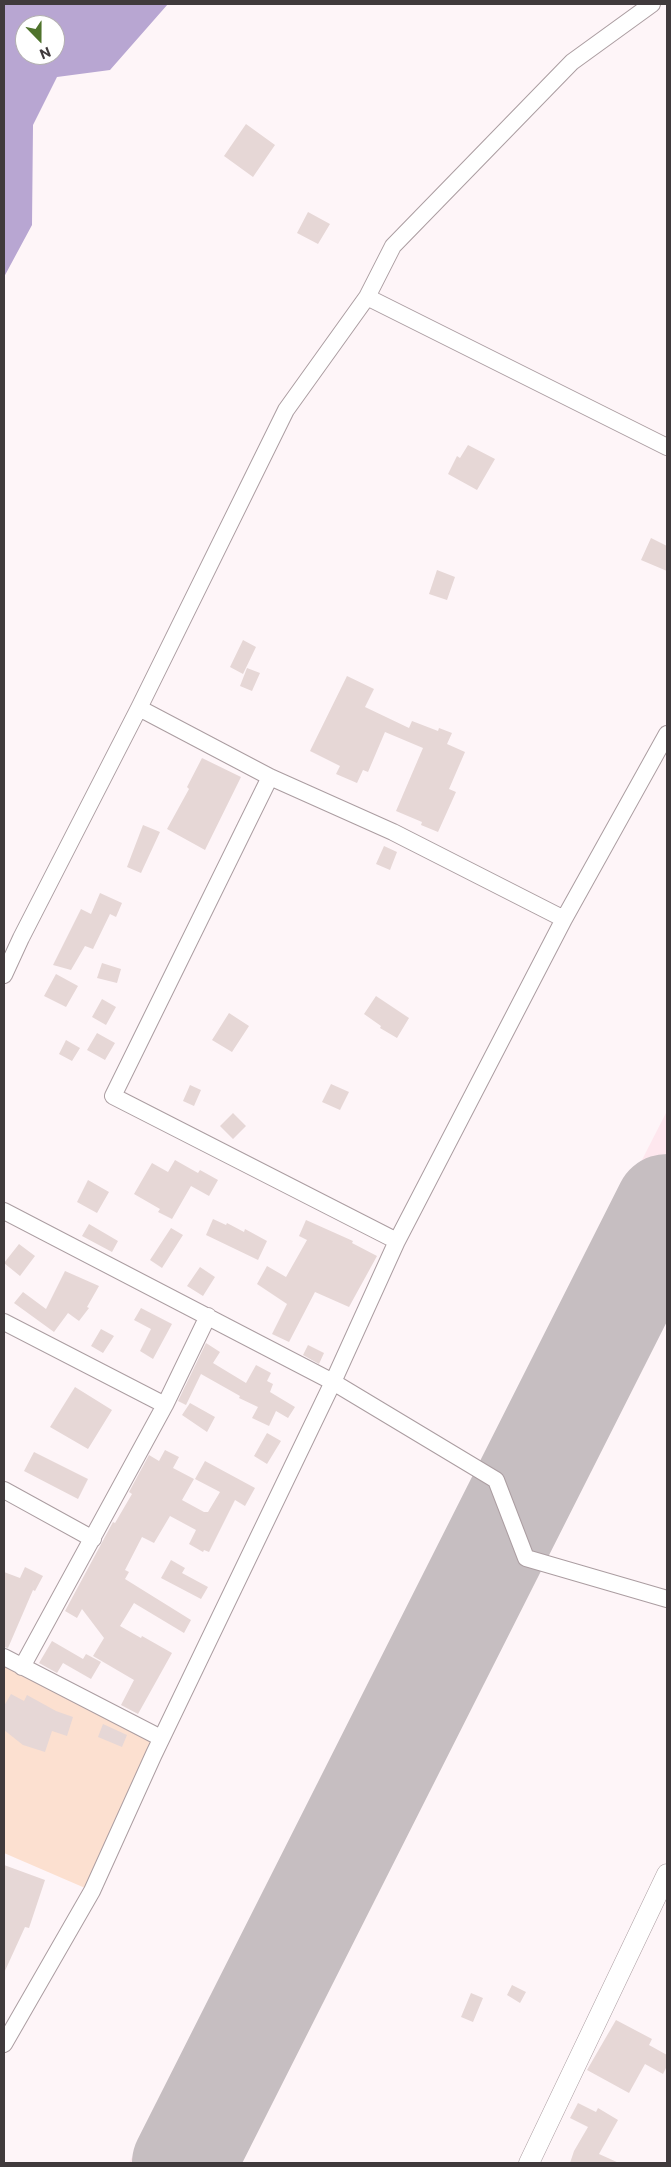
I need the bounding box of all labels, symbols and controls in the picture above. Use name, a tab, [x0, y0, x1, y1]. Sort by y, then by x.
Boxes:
north arrow	[15, 15, 65, 65]
text: N	[37, 44, 53, 63]

